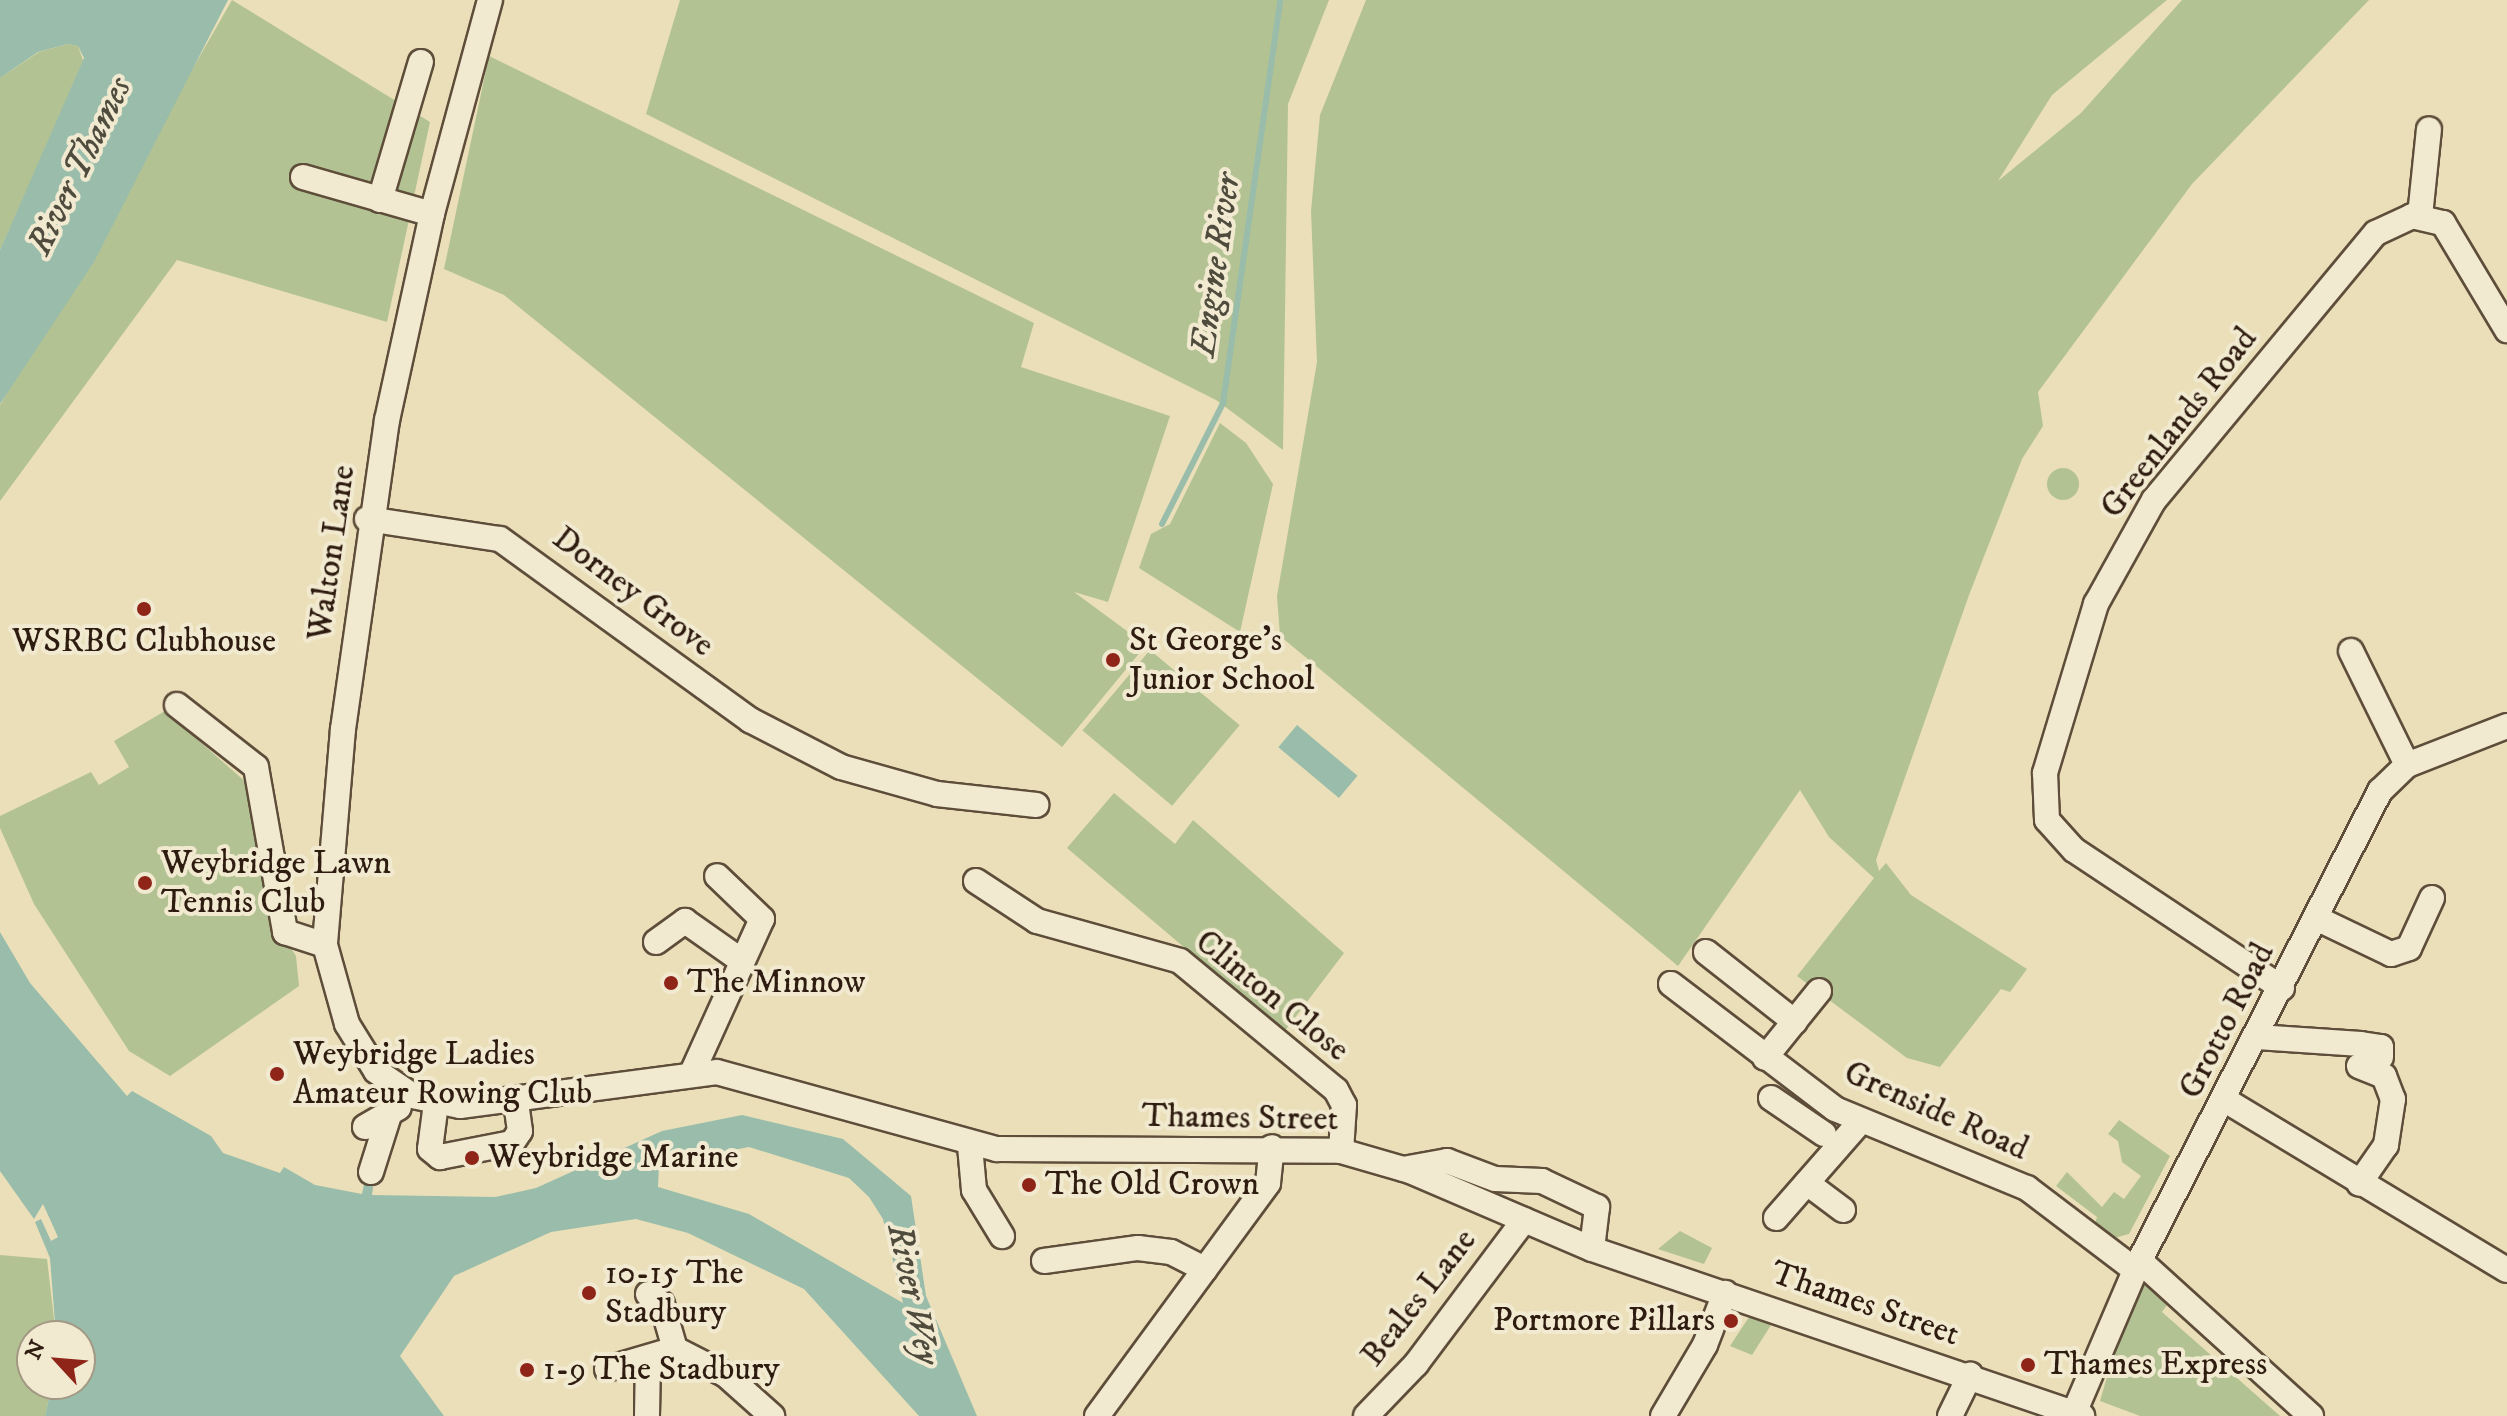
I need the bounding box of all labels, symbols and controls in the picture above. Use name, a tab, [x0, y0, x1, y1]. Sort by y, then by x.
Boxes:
water label: River Thames	[18, 70, 142, 262]
water label: Engine River	[1182, 171, 1250, 359]
street label: Greenlands Road	[2092, 320, 2266, 526]
street label: Walton Lane	[299, 463, 365, 643]
street label: Dorney Grove	[544, 518, 722, 666]
marker: WSRBC Clubhouse	[135, 600, 153, 618]
place label: St George's Junior School	[1129, 620, 1315, 700]
place label: WSRBC Clubhouse	[12, 622, 276, 662]
marker: St George's Junior School	[1104, 651, 1122, 669]
place label: Weybridge Lawn Tennis Club	[161, 843, 391, 922]
marker: Weybridge Lawn Tennis Club	[136, 874, 154, 892]
street label: Clinton Close	[1187, 922, 1357, 1070]
street label: Grotto Road	[2170, 936, 2284, 1106]
place label: The Minnow	[687, 963, 865, 1003]
marker: The Minnow	[662, 974, 680, 992]
place label: Weybridge Ladies Amateur Rowing Club	[293, 1034, 592, 1114]
street label: Grenside Road	[1838, 1052, 2034, 1170]
marker: Weybridge Ladies Amateur Rowing Club	[268, 1065, 286, 1083]
street label: Thames Street	[1141, 1096, 1339, 1140]
place label: Weybridge Marine	[488, 1138, 738, 1178]
marker: Weybridge Marine	[463, 1149, 481, 1167]
place label: The Old Crown	[1045, 1165, 1259, 1205]
marker: The Old Crown	[1020, 1176, 1038, 1194]
water label: River Wey	[877, 1220, 949, 1368]
street label: Beales Lane	[1353, 1221, 1485, 1375]
place label: 10-15 The Stadbury	[605, 1253, 743, 1332]
street label: Thames Street	[1765, 1253, 1965, 1355]
marker: 10-15 The Stadbury	[580, 1284, 598, 1302]
place label: Portmore Pillars	[1493, 1301, 1715, 1341]
marker: Portmore Pillars	[1722, 1312, 1740, 1330]
north arrow	[16, 1320, 96, 1400]
text: N	[20, 1336, 52, 1364]
place label: Thames Express	[2044, 1345, 2267, 1385]
place label: 1-9 The Stadbury	[543, 1350, 780, 1390]
marker: Thames Express	[2019, 1356, 2037, 1374]
marker: 1-9 The Stadbury	[518, 1361, 536, 1379]

